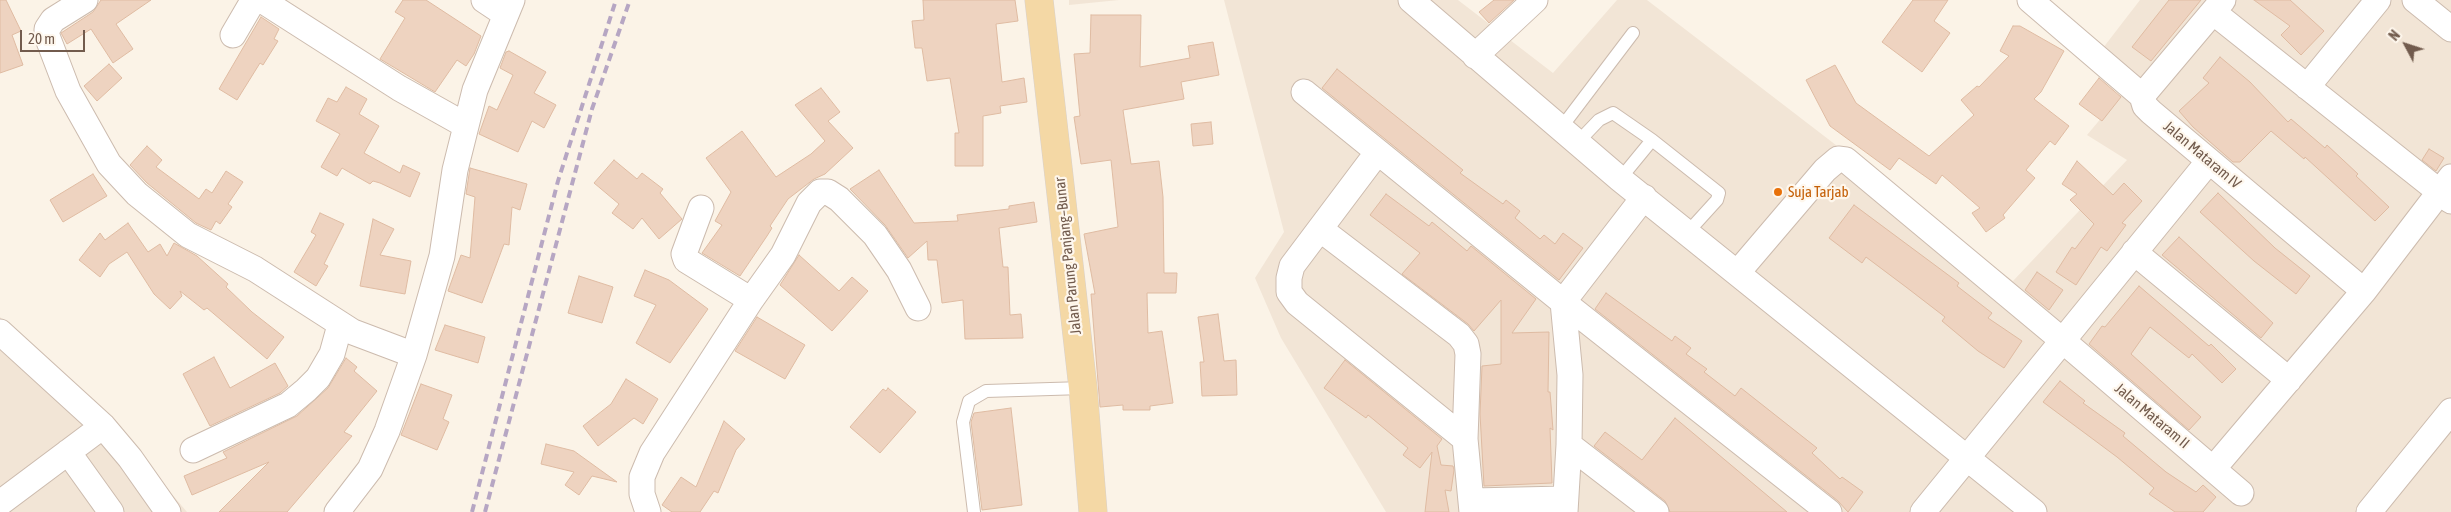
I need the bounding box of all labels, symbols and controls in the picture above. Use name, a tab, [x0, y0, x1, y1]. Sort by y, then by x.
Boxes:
scale bar	[22, 20, 88, 52]
north arrow	[2381, 20, 2431, 70]
text: N	[2386, 27, 2403, 44]
text: 20 m	[28, 30, 55, 47]
street label: Jalan Mataram IV	[2160, 117, 2244, 193]
street label: Jalan Parung Panjang–Bunar	[1051, 176, 1085, 336]
place label: Suja Tarjab	[1788, 183, 1848, 201]
marker: Suja Tarjab	[1772, 186, 1784, 198]
street label: Jalan Mataram II	[2111, 380, 2193, 452]

